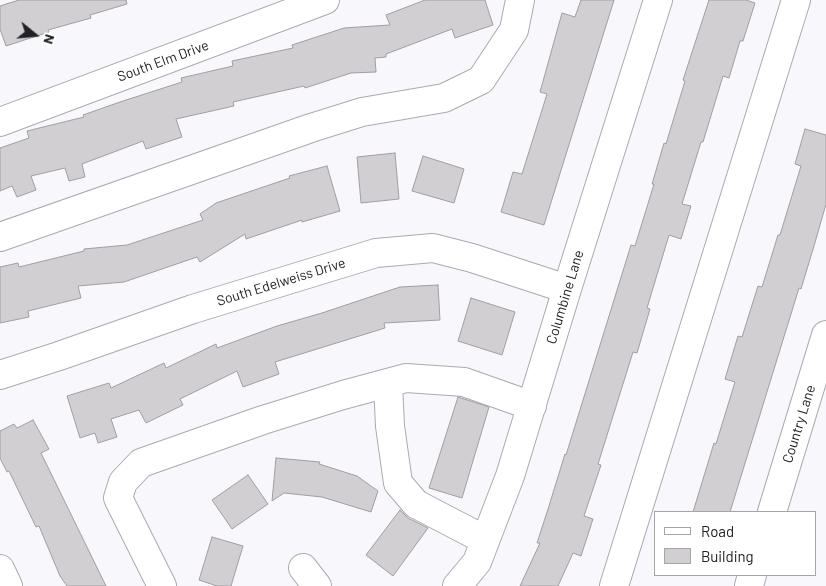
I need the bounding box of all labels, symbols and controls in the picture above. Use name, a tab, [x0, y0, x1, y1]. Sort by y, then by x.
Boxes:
north arrow	[10, 10, 60, 60]
text: N	[40, 33, 59, 46]
street label: South Elm Drive	[115, 37, 211, 85]
street label: Columbine Lane	[543, 248, 587, 346]
street label: South Edelweiss Drive	[215, 254, 347, 310]
street label: Country Lane	[779, 383, 819, 465]
legend	[654, 511, 816, 576]
text: Road	[701, 522, 734, 540]
text: Building	[701, 547, 754, 565]

